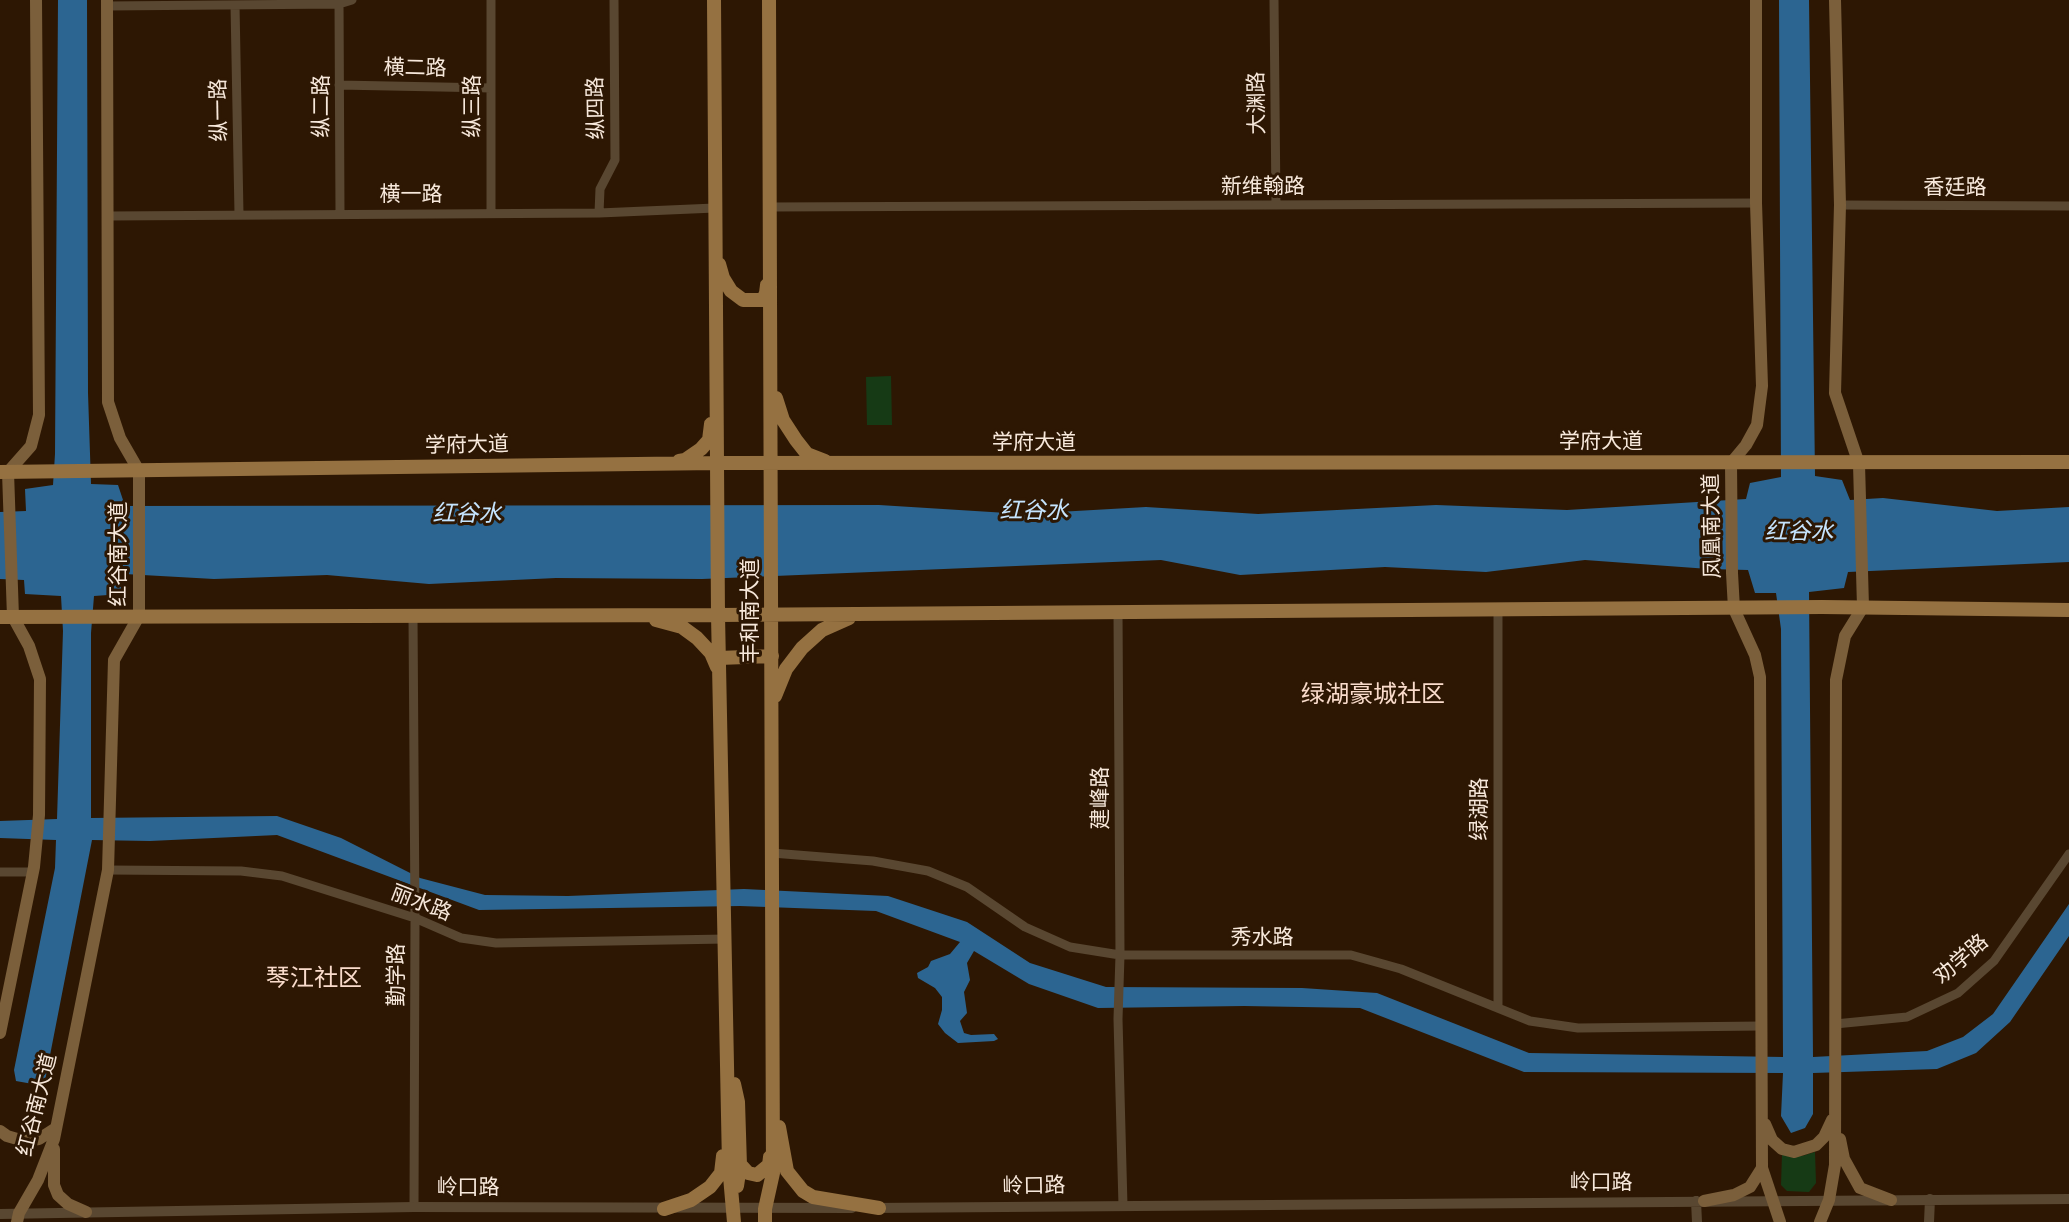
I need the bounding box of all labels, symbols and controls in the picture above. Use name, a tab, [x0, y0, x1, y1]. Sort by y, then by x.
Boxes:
street label: 横二路	[383, 56, 447, 82]
street label: 大渊路	[1245, 71, 1271, 135]
street label: 纵二路	[309, 75, 335, 137]
street label: 纵三路	[460, 75, 486, 137]
street label: 纵四路	[584, 76, 610, 140]
street label: 纵一路	[207, 78, 233, 142]
street label: 新维翰路	[1221, 174, 1305, 200]
street label: 香廷路	[1924, 175, 1986, 201]
street label: 横一路	[380, 182, 442, 208]
street label: 学府大道	[1559, 429, 1643, 455]
street label: 学府大道	[992, 430, 1076, 456]
street label: 学府大道	[425, 433, 509, 459]
street label: 凤凰南大道	[1699, 473, 1727, 579]
water label: 红谷水	[1000, 498, 1068, 526]
water label: 红谷水	[433, 501, 501, 529]
street label: 红谷南大道	[106, 502, 132, 606]
water label: 红谷水	[1765, 519, 1833, 547]
street label: 丰和南大道	[738, 559, 764, 663]
district label: 绿湖豪城社区	[1301, 682, 1445, 710]
street label: 建峰路	[1088, 767, 1114, 829]
street label: 绿湖路	[1467, 778, 1493, 840]
street label: 丽水路	[387, 881, 455, 927]
street label: 秀水路	[1231, 925, 1293, 951]
street label: 劝学路	[1930, 930, 1994, 990]
street label: 勤学路	[384, 944, 410, 1006]
district label: 琴江社区	[266, 966, 362, 994]
street label: 红谷南大道	[13, 1051, 63, 1159]
street label: 岭口路	[1570, 1170, 1632, 1196]
street label: 岭口路	[1002, 1174, 1066, 1200]
street label: 岭口路	[437, 1175, 499, 1201]

